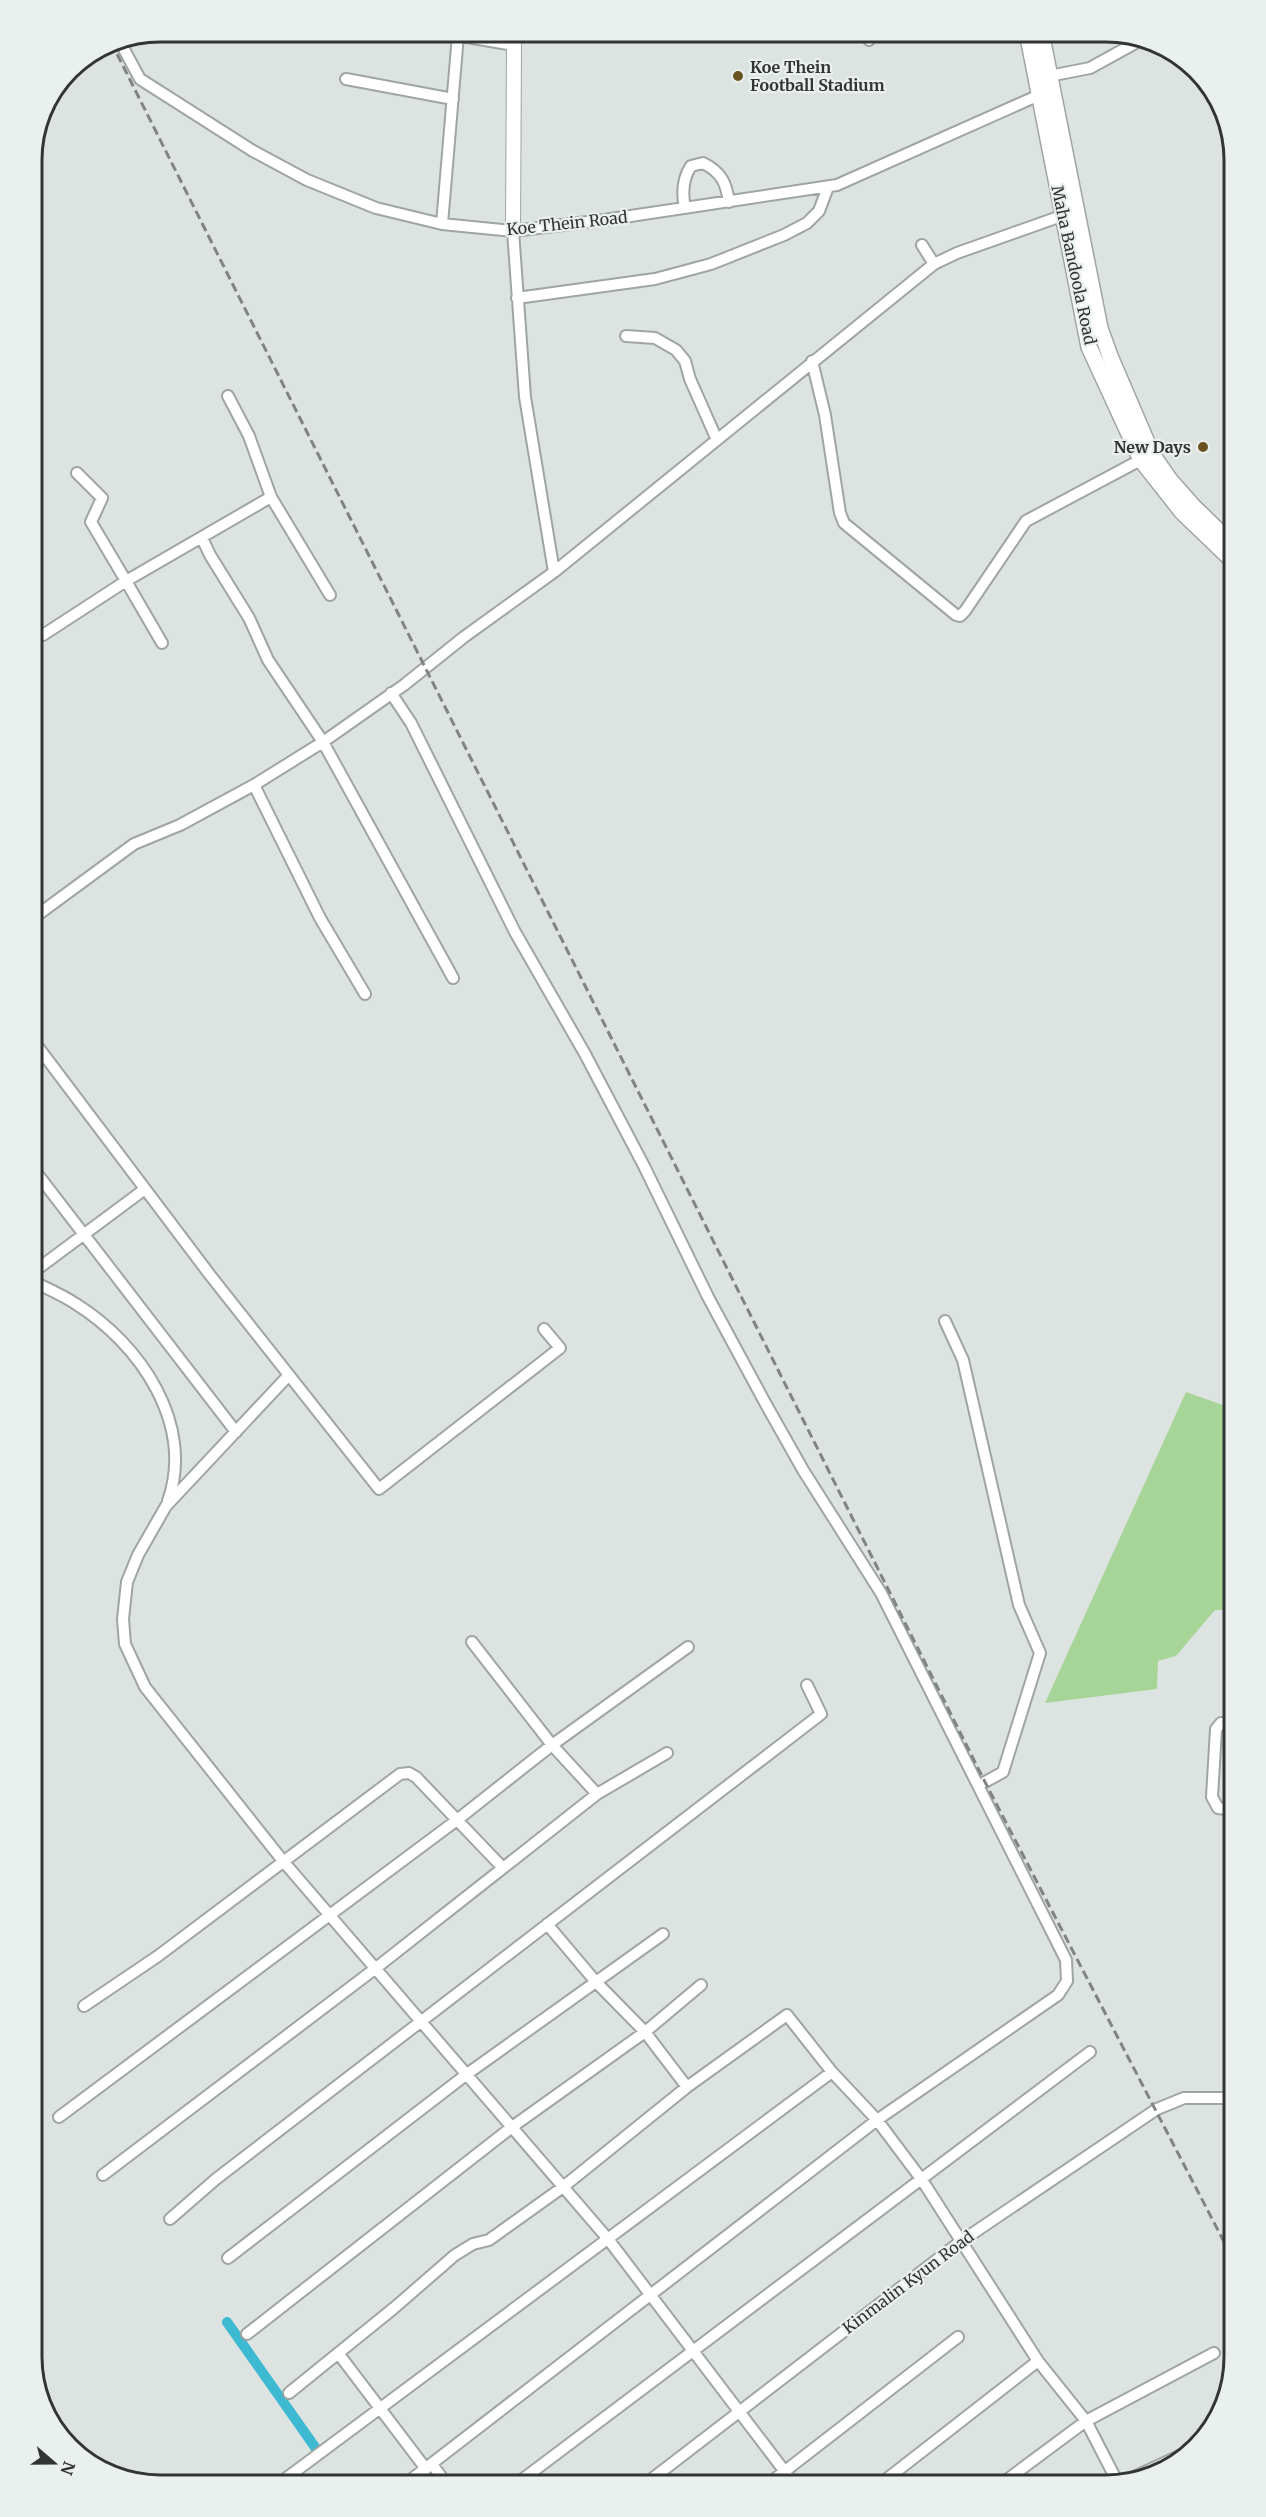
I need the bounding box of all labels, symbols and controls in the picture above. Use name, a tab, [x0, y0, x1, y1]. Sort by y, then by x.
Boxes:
place label: Koe Thein Football Stadium	[750, 57, 885, 95]
marker: Koe Thein Football Stadium	[731, 69, 745, 83]
street label: Maha Bandoola Road	[1047, 183, 1101, 347]
street label: Koe Thein Road	[506, 207, 629, 239]
place label: New Days	[1114, 437, 1191, 457]
marker: New Days	[1196, 440, 1210, 454]
street label: Kinmalin Kyun Road	[838, 2226, 978, 2338]
north arrow	[24, 2433, 84, 2493]
text: N	[56, 2459, 80, 2478]

